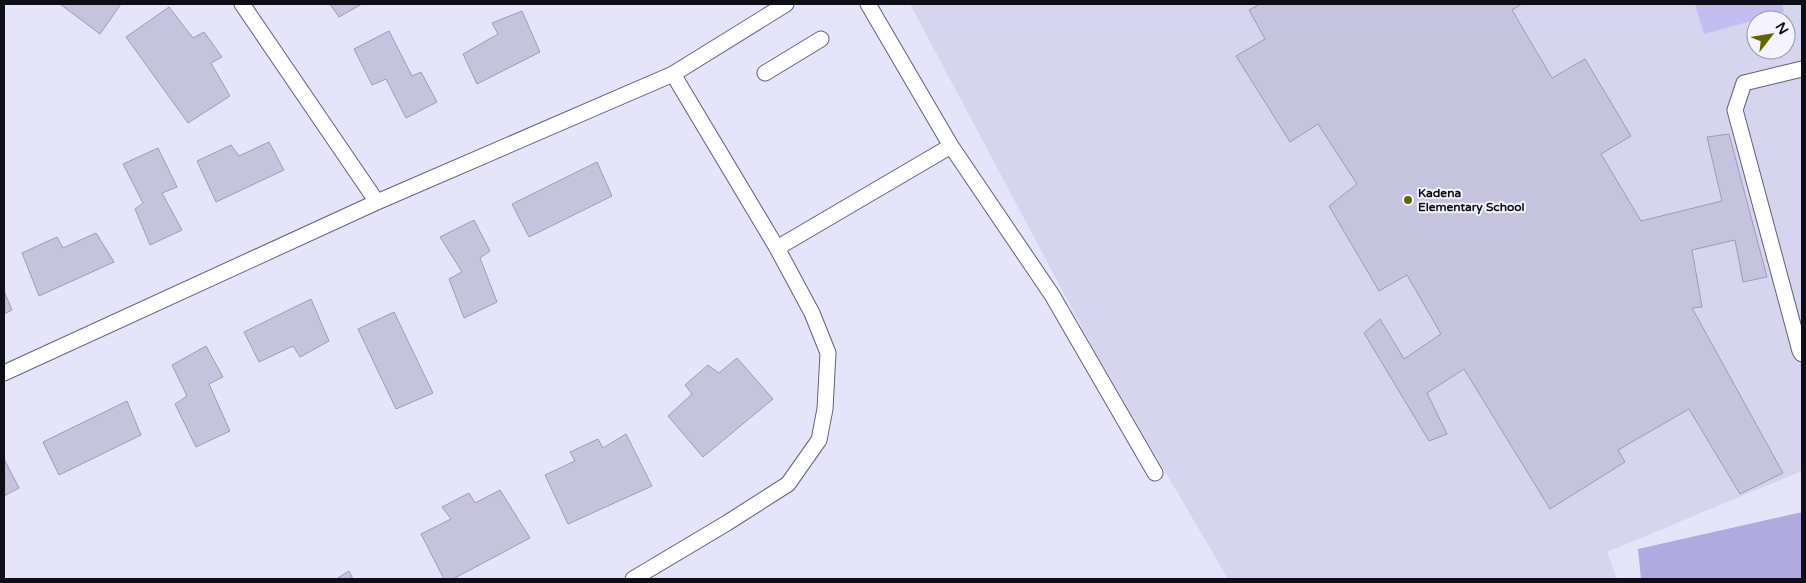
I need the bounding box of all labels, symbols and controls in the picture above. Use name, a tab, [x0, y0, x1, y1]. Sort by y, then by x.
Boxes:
north arrow	[1746, 10, 1796, 60]
text: N	[1772, 19, 1792, 38]
place label: Kadena Elementary School	[1418, 186, 1525, 215]
marker: Kadena Elementary School	[1402, 194, 1414, 206]

